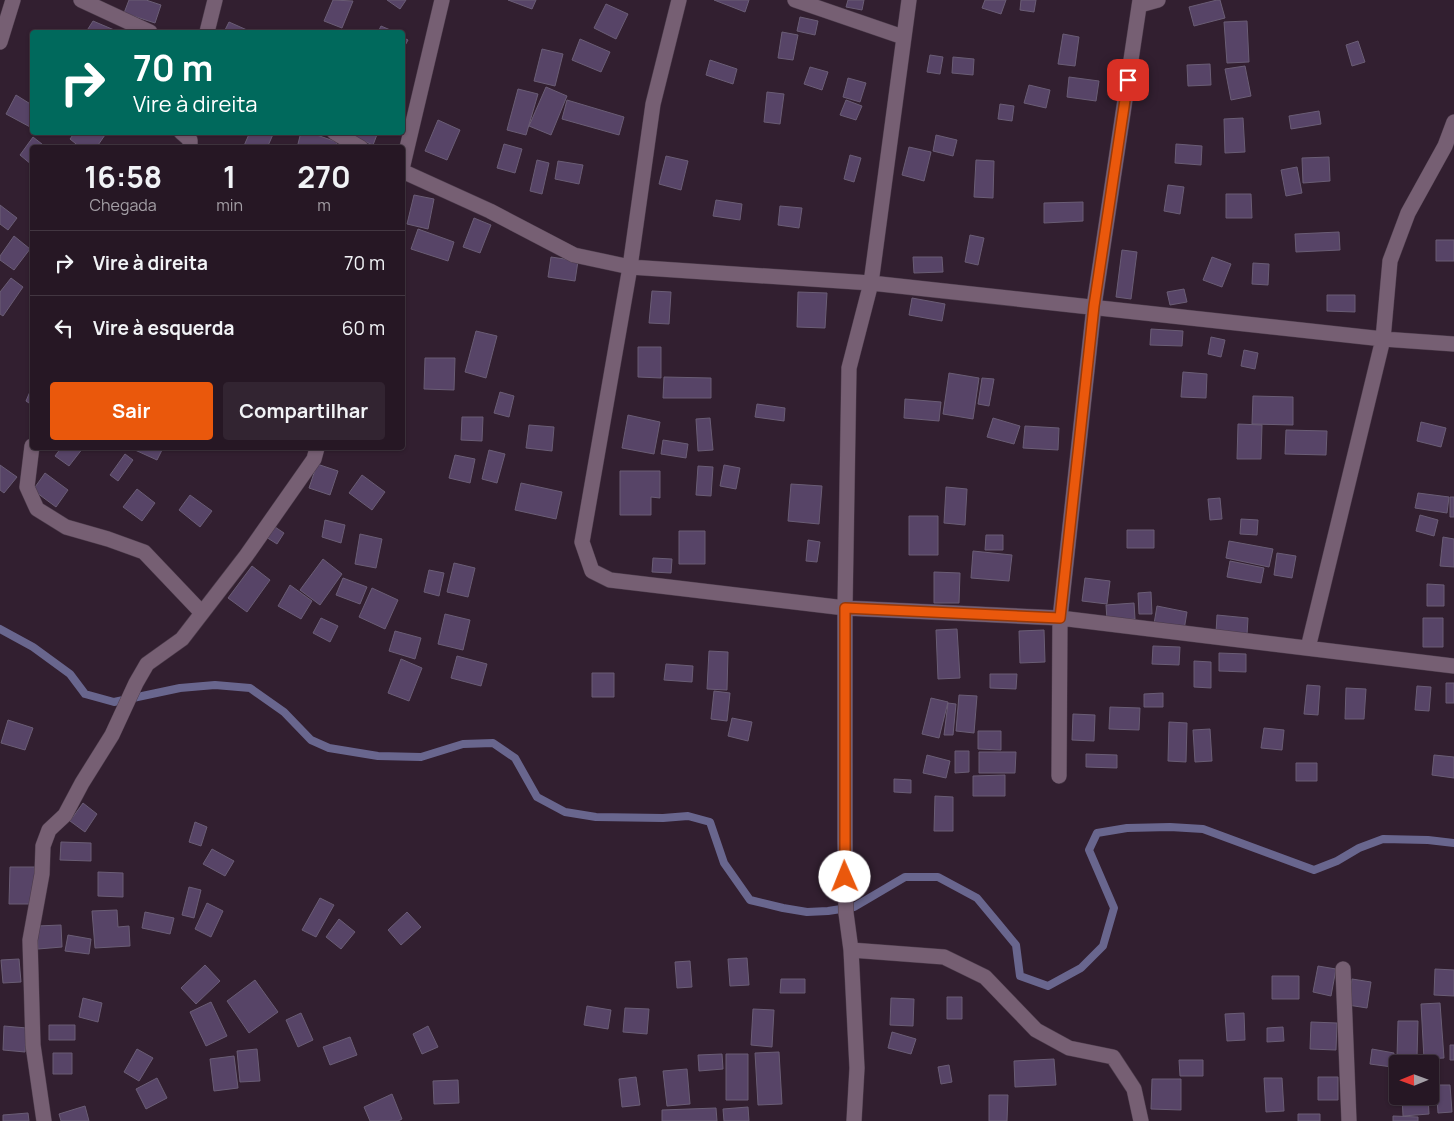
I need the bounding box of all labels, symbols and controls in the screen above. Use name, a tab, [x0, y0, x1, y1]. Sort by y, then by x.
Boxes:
text: 70 m	[133, 44, 213, 92]
icon: right	[50, 50, 115, 115]
pin	[1107, 59, 1149, 101]
icon: arrive	[1114, 66, 1142, 94]
text: Vire à direita	[133, 89, 257, 119]
text: 16:58	[84, 156, 162, 197]
text: 1	[223, 156, 236, 197]
text: 270	[297, 156, 351, 197]
text: Chegada	[90, 194, 157, 216]
text: min	[216, 194, 243, 216]
text: m	[317, 194, 331, 216]
icon: right	[50, 249, 78, 277]
text: Vire à direita	[93, 250, 208, 276]
text: 70 m	[344, 250, 385, 276]
icon: left	[50, 314, 78, 342]
text: Vire à esquerda	[93, 315, 234, 341]
text: 60 m	[342, 315, 385, 341]
button: Sair	[50, 382, 213, 440]
button: Compartilhar	[223, 382, 385, 440]
position arrow	[818, 850, 870, 902]
north arrow	[1389, 1055, 1439, 1105]
map controls	[1389, 1055, 1439, 1105]

